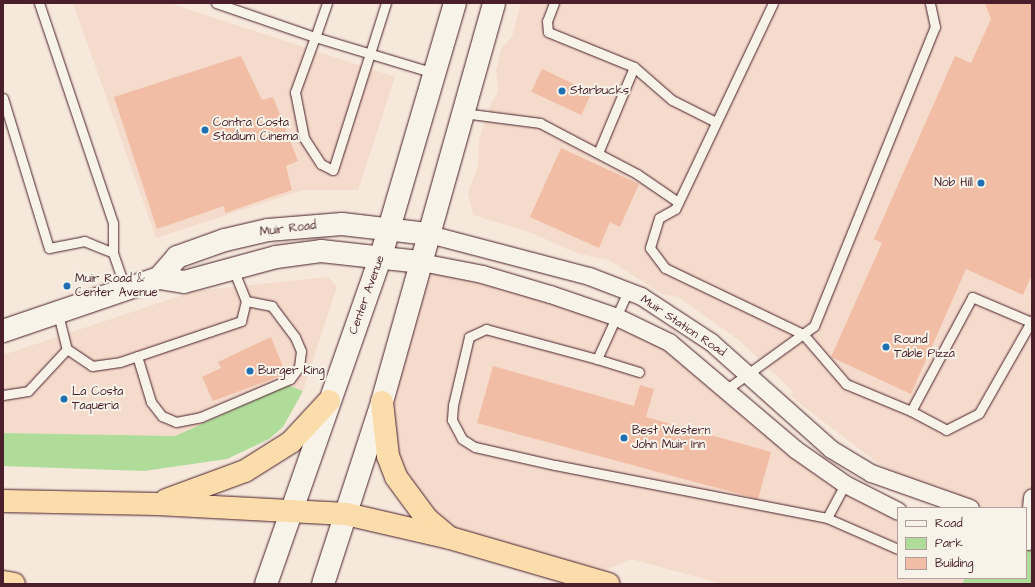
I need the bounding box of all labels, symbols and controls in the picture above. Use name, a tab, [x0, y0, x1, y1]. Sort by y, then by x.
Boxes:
place label: Starbucks	[570, 84, 629, 98]
marker: Starbucks	[557, 86, 567, 96]
place label: Contra Costa Stadium Cinema	[213, 116, 298, 144]
marker: Contra Costa Stadium Cinema	[200, 125, 210, 135]
place label: Nob Hill	[934, 176, 973, 190]
marker: Nob Hill	[976, 178, 986, 188]
street label: Muir Road	[259, 218, 317, 240]
street label: Center Avenue	[346, 254, 388, 336]
place label: Muir Road & Center Avenue	[75, 272, 158, 300]
marker: Muir Road & Center Avenue	[62, 281, 72, 291]
street label: Muir Station Road	[638, 292, 728, 360]
place label: Round Table Pizza	[894, 333, 955, 361]
marker: Round Table Pizza	[881, 342, 891, 352]
place label: Burger King	[258, 364, 325, 378]
marker: Burger King	[245, 366, 255, 376]
place label: La Costa Taqueria	[72, 385, 123, 413]
marker: La Costa Taqueria	[59, 394, 69, 404]
place label: Best Western John Muir Inn	[632, 424, 710, 452]
marker: Best Western John Muir Inn	[619, 433, 629, 443]
legend	[897, 507, 1027, 579]
text: Road	[935, 515, 963, 532]
text: Park	[935, 535, 963, 552]
text: Building	[935, 555, 973, 572]

